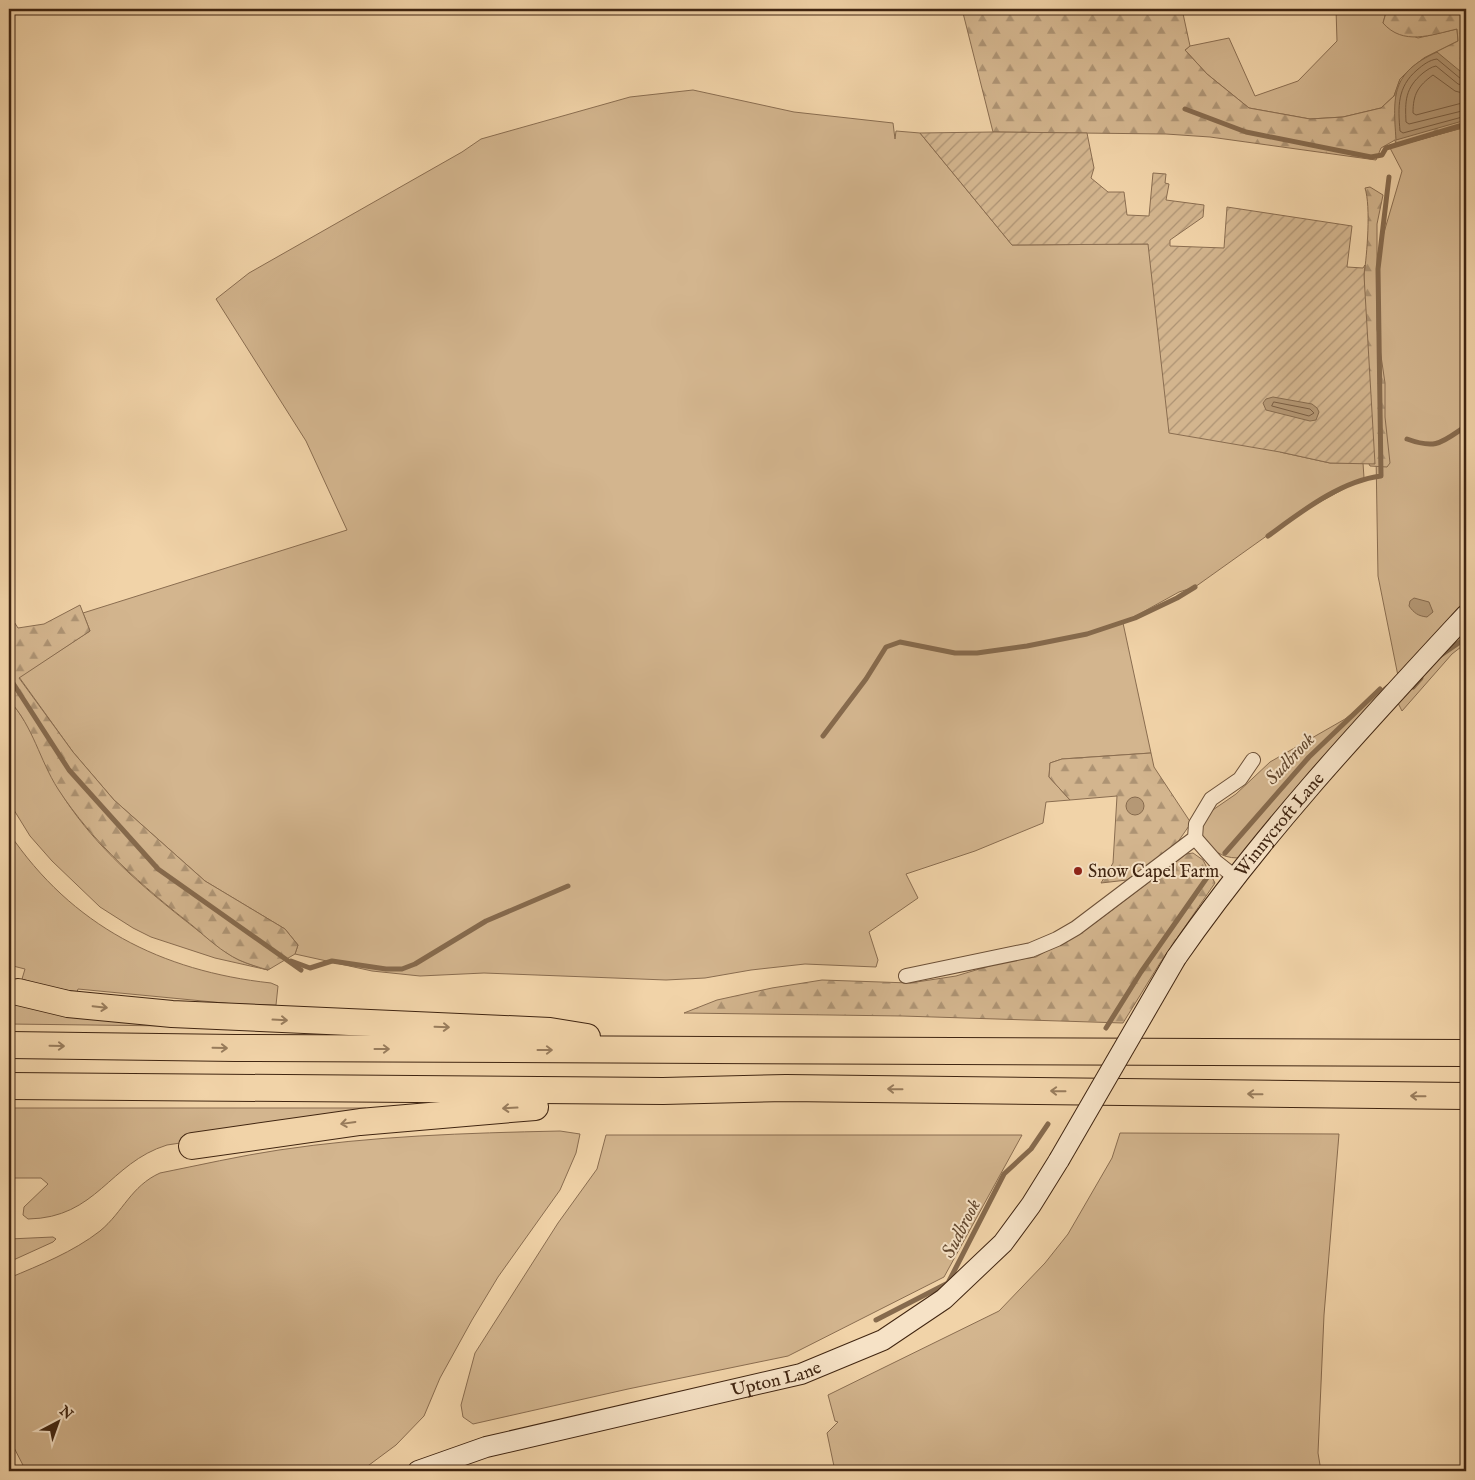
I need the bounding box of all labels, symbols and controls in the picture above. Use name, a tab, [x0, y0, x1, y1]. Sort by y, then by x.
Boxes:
water label: Sudbrook	[1260, 728, 1321, 791]
street label: Winnycroft Lane	[1230, 768, 1330, 882]
place label: Snow Capel Farm	[1088, 861, 1219, 884]
marker: Snow Capel Farm	[1072, 865, 1084, 877]
one-way arrow	[92, 1002, 108, 1012]
one-way arrow	[272, 1016, 288, 1025]
one-way arrow	[434, 1023, 450, 1032]
one-way arrow	[49, 1041, 65, 1051]
one-way arrow	[212, 1043, 228, 1053]
one-way arrow	[374, 1044, 390, 1054]
one-way arrow	[536, 1045, 553, 1055]
one-way arrow	[887, 1084, 904, 1094]
one-way arrow	[1050, 1086, 1066, 1096]
one-way arrow	[1247, 1089, 1264, 1099]
one-way arrow	[1410, 1091, 1426, 1101]
one-way arrow	[502, 1103, 518, 1112]
one-way arrow	[341, 1119, 357, 1129]
water label: Sudbrook	[937, 1195, 987, 1262]
street label: Upton Lane	[729, 1357, 825, 1403]
north arrow	[32, 1398, 82, 1448]
text: N	[55, 1402, 76, 1424]

